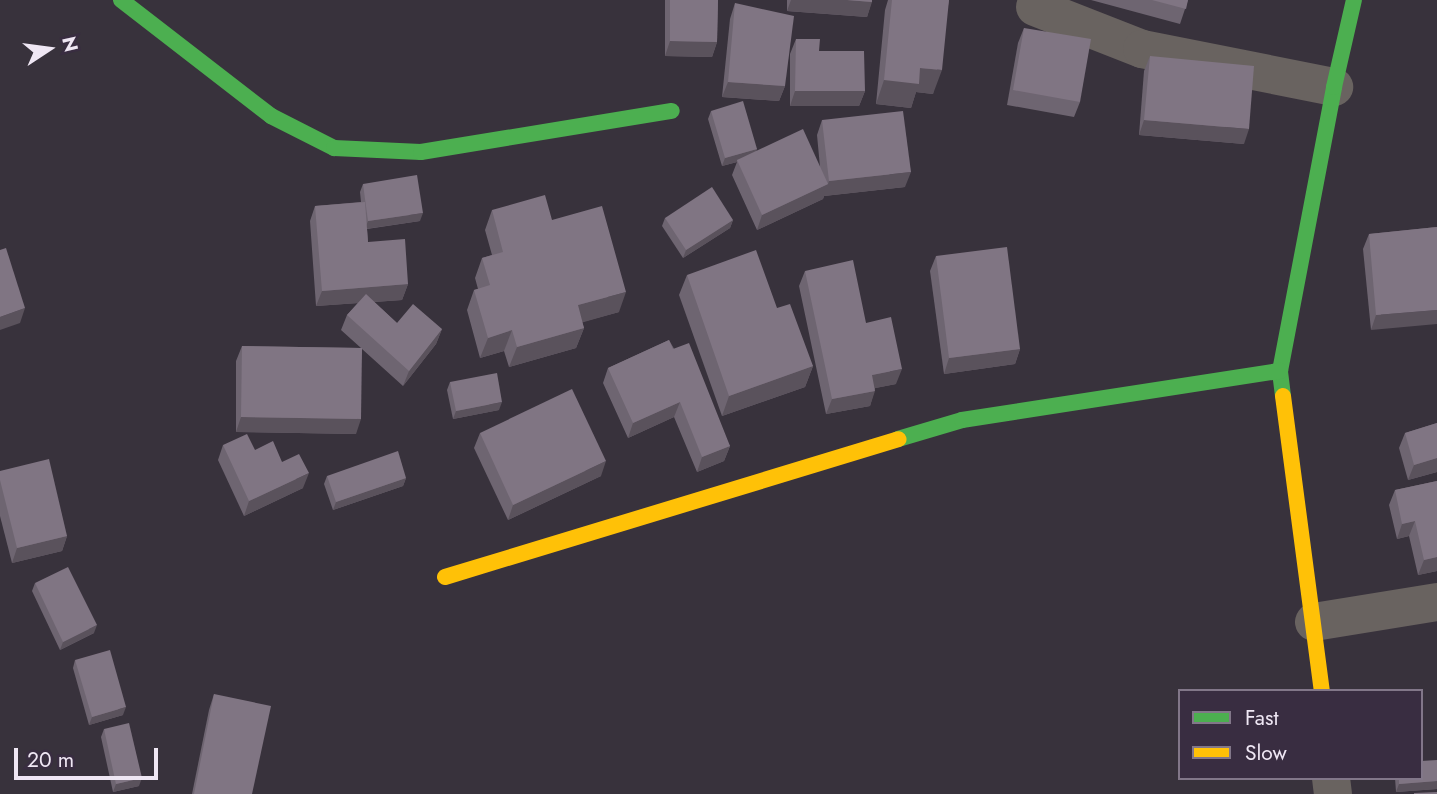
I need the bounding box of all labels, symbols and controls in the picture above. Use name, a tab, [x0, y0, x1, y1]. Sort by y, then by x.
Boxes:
north arrow	[14, 14, 84, 84]
text: N	[55, 34, 85, 55]
legend	[1178, 689, 1423, 780]
text: Fast	[1245, 703, 1278, 733]
scale bar	[18, 734, 161, 778]
text: Slow	[1245, 738, 1287, 768]
text: 20 m	[27, 745, 74, 775]

